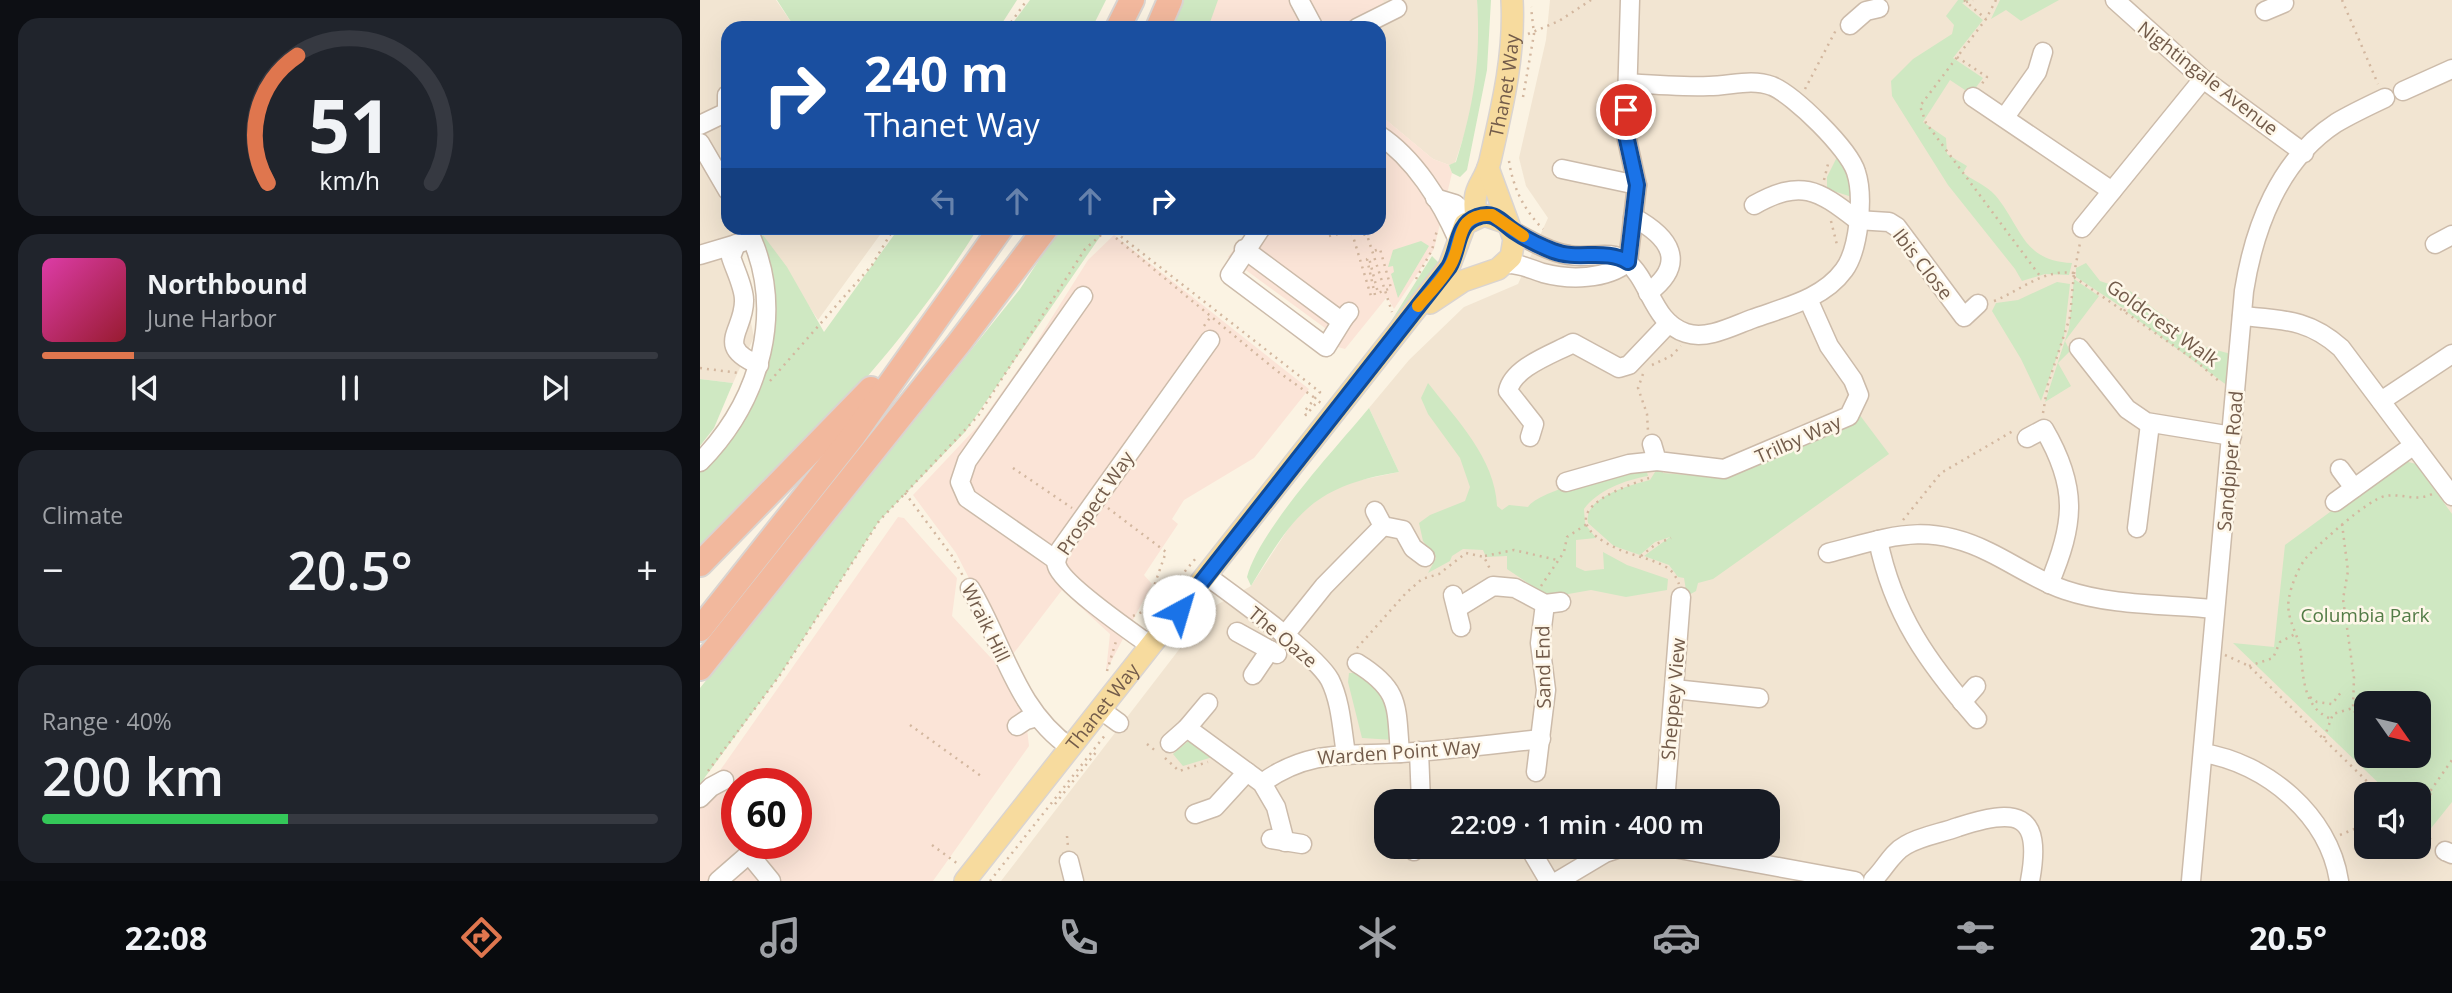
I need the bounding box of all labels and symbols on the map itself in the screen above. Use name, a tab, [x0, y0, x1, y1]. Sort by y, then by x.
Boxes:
street label: Nightingale Avenue	[2132, 15, 2284, 141]
street label: Thanet Way	[1483, 33, 1525, 140]
pin	[1596, 80, 1656, 140]
street label: Ibis Close	[1887, 223, 1959, 305]
street label: Goldcrest Walk	[2102, 273, 2224, 373]
street label: Sandpiper Road	[2211, 390, 2249, 532]
street label: Trilby Way	[1751, 408, 1846, 469]
street label: Prospect Way	[1051, 445, 1140, 560]
position arrow	[1142, 574, 1216, 648]
street label: Wraik Hill	[956, 580, 1016, 666]
street label: The Oaze	[1243, 600, 1323, 674]
park label: Columbia Park	[2300, 602, 2430, 628]
street label: Sand End	[1529, 625, 1557, 709]
street label: Sheppey View	[1655, 637, 1691, 761]
street label: Thanet Way	[1060, 657, 1145, 756]
north arrow	[2354, 691, 2431, 768]
street label: Warden Point Way	[1317, 733, 1482, 771]
speed limit sign: 60	[721, 768, 812, 859]

